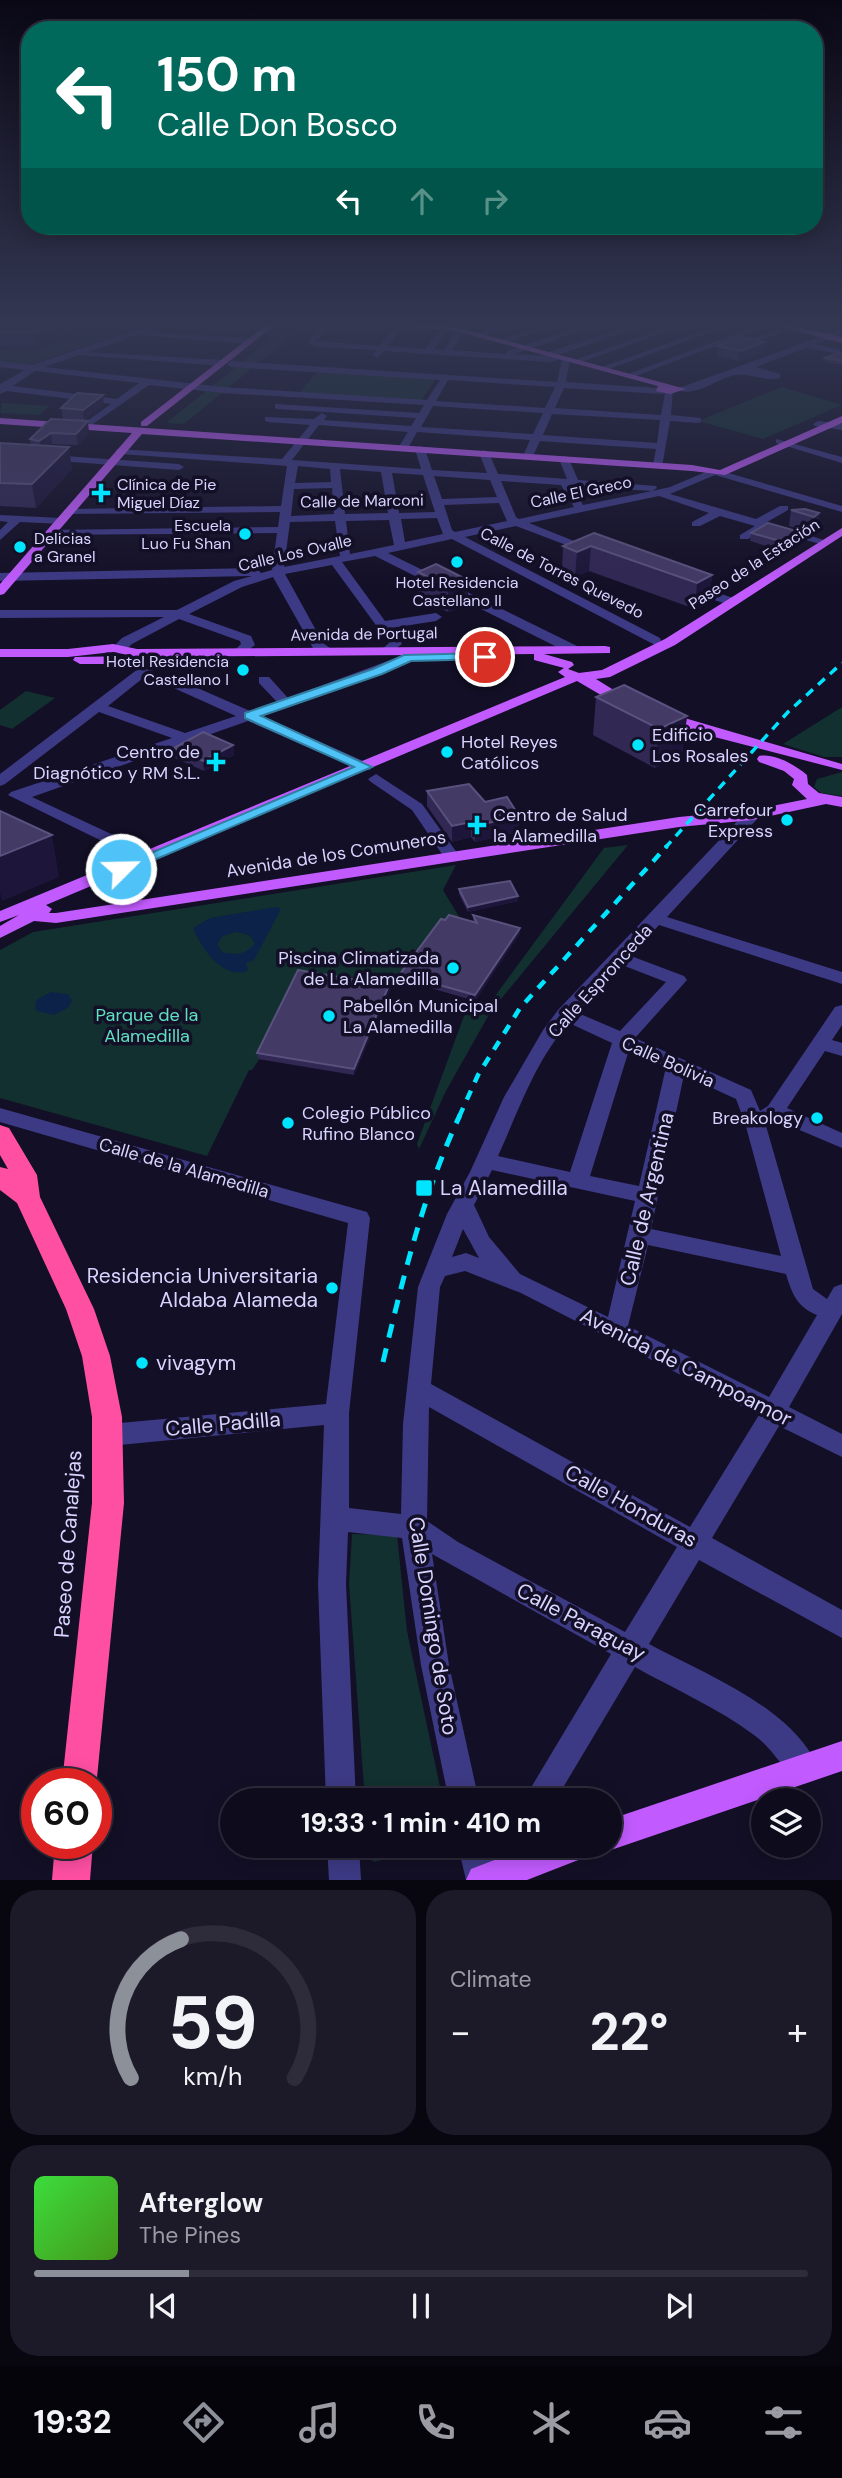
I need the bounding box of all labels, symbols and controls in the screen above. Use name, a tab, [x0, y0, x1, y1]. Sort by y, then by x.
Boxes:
text: 150 m	[157, 42, 297, 106]
icon: left	[42, 49, 133, 140]
text: Calle Don Bosco	[157, 104, 398, 146]
icon: left	[330, 182, 368, 220]
icon: ahead	[403, 182, 441, 220]
icon: right	[476, 182, 514, 220]
street label: Calle El Greco	[528, 471, 634, 513]
place label: Clínica de Pie Miguel Díaz	[117, 474, 216, 513]
marker: Clínica de Pie Miguel Díaz	[91, 483, 111, 503]
street label: Calle de Marconi	[300, 489, 424, 513]
street label: Paseo de la Estación	[685, 514, 823, 614]
place label: Escuela Luo Fu Shan	[141, 515, 231, 554]
street label: Calle de Torres Quevedo	[477, 523, 647, 623]
marker: Escuela Luo Fu Shan	[237, 526, 253, 542]
place label: Delicias a Granel	[34, 528, 96, 567]
street label: Calle Los Ovalle	[236, 530, 354, 576]
marker: Delicias a Granel	[12, 539, 28, 555]
marker: Hotel Residencia Castellano II	[449, 554, 465, 570]
place label: Hotel Residencia Castellano II	[395, 572, 519, 611]
street label: Avenida de Portugal	[290, 622, 438, 646]
pin	[455, 627, 515, 687]
icon: arrive	[466, 638, 504, 676]
place label: Hotel Residencia Castellano I	[106, 651, 229, 690]
marker: Hotel Residencia Castellano I	[235, 662, 251, 678]
place label: Edificio Los Rosales	[652, 723, 749, 768]
place label: Hotel Reyes Católicos	[461, 730, 558, 775]
marker: Edificio Los Rosales	[630, 737, 646, 753]
place label: Centro de Diagnótico y RM S.L.	[33, 740, 200, 785]
marker: Hotel Reyes Católicos	[439, 744, 455, 760]
marker: Centro de Diagnótico y RM S.L.	[206, 752, 226, 772]
place label: Carrefour Express	[694, 798, 773, 843]
place label: Centro de Salud la Alamedilla	[493, 803, 627, 848]
marker: Carrefour Express	[779, 812, 795, 828]
marker: Centro de Salud la Alamedilla	[467, 815, 487, 835]
street label: Avenida de los Comuneros	[224, 825, 448, 883]
position arrow	[84, 832, 158, 906]
street label: Calle Espronceda	[543, 919, 657, 1043]
place label: Piscina Climatizada de La Alamedilla	[278, 946, 439, 991]
marker: Piscina Climatizada de La Alamedilla	[445, 960, 461, 976]
place label: Pabellón Municipal La Alamedilla	[343, 994, 498, 1039]
park label: Parque de la Alamedilla	[96, 1003, 198, 1048]
marker: Pabellón Municipal La Alamedilla	[321, 1008, 337, 1024]
street label: Calle Bolivia	[618, 1031, 718, 1093]
place label: Colegio Público Rufino Blanco	[302, 1101, 431, 1146]
place label: Breakology	[712, 1106, 803, 1130]
street label: Calle de Argentina	[613, 1109, 681, 1289]
marker: Breakology	[809, 1110, 825, 1126]
marker: Colegio Público Rufino Blanco	[280, 1115, 296, 1131]
street label: Calle de la Alamedilla	[96, 1132, 272, 1204]
place label: La Alamedilla	[440, 1174, 568, 1202]
marker: La Alamedilla	[414, 1178, 434, 1198]
place label: Residencia Universitaria Aldaba Alameda	[87, 1262, 318, 1314]
marker: Residencia Universitaria Aldaba Alameda	[324, 1280, 340, 1296]
street label: Avenida de Campoamor	[575, 1301, 797, 1433]
place label: vivagym	[156, 1349, 236, 1377]
marker: vivagym	[134, 1355, 150, 1371]
street label: Calle Padilla	[164, 1405, 282, 1443]
street label: Paseo de Canalejas	[47, 1449, 89, 1639]
street label: Calle Honduras	[560, 1458, 702, 1554]
street label: Calle Domingo de Soto	[402, 1515, 464, 1737]
street label: Calle Paraguay	[512, 1576, 651, 1668]
speed limit sign: 60	[21, 1768, 112, 1859]
map controls	[751, 1788, 821, 1858]
button: layers	[751, 1788, 821, 1858]
text: 19:33 · 1 min · 410 m	[301, 1806, 541, 1840]
text: Climate	[450, 1964, 532, 1994]
text: 59	[168, 1977, 258, 2072]
text: 22°	[590, 1998, 668, 2066]
text: −	[450, 2007, 471, 2057]
text: +	[787, 2007, 808, 2057]
text: km/h	[183, 2060, 243, 2093]
text: Afterglow	[139, 2186, 263, 2220]
text: The Pines	[139, 2220, 241, 2250]
icon: previous	[144, 2287, 182, 2325]
icon: pause	[402, 2287, 440, 2325]
icon: next	[660, 2287, 698, 2325]
icon: directions	[179, 2398, 228, 2447]
icon: music	[295, 2398, 344, 2447]
icon: phone	[411, 2398, 460, 2447]
icon: climate	[527, 2398, 576, 2447]
icon: car	[643, 2398, 692, 2447]
icon: filters	[759, 2398, 808, 2447]
text: 19:32	[34, 2401, 111, 2443]

